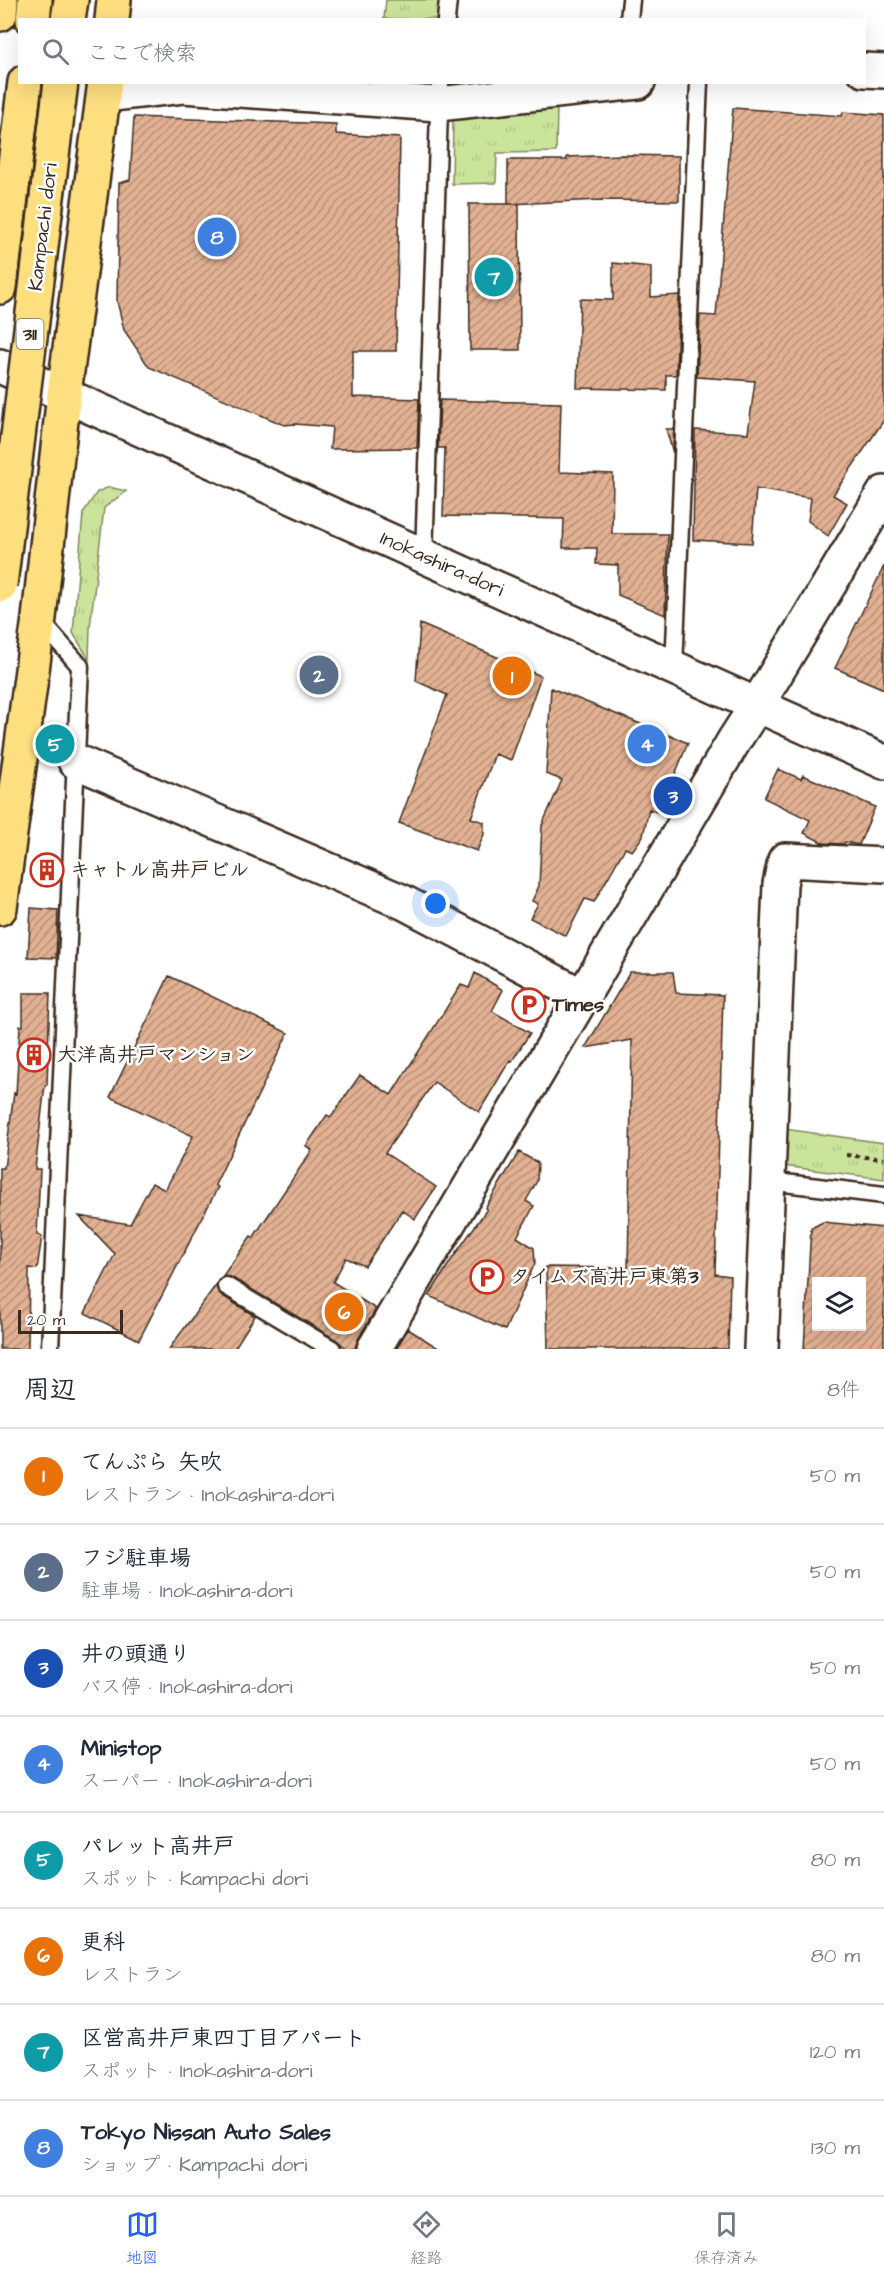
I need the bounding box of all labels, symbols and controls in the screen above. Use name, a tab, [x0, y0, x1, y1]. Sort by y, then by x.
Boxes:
search box	[18, 18, 866, 84]
icon: search	[39, 35, 72, 68]
text: ここで検索	[87, 38, 197, 69]
street label: Kampachi dori	[21, 162, 65, 292]
pin: 8	[198, 214, 236, 260]
pin: 7	[474, 254, 514, 300]
road number: 311	[16, 319, 44, 349]
street label: Inokashira-dori	[376, 524, 508, 604]
pin: 2	[300, 652, 338, 698]
pin: 1	[492, 654, 532, 698]
pin: 5	[36, 722, 74, 766]
pin: 4	[628, 722, 666, 766]
pin: 3	[654, 774, 692, 818]
building icon: キャトル高井戸ビル	[29, 852, 65, 888]
place label: キャトル高井戸ビル	[70, 856, 250, 884]
your location	[421, 889, 450, 918]
parking icon: Times	[511, 987, 547, 1023]
place label: Times	[551, 991, 604, 1019]
building icon: 大洋高井戸マンション	[16, 1037, 52, 1073]
place label: 大洋高井戸マンション	[57, 1041, 255, 1069]
parking icon: タイムズ高井戸東第3	[469, 1259, 505, 1295]
place label: タイムズ高井戸東第3	[510, 1263, 699, 1291]
map controls	[812, 1277, 866, 1331]
button: layers	[812, 1277, 866, 1331]
pin: 6	[324, 1290, 364, 1334]
scale bar	[18, 1307, 123, 1334]
text: 20 m	[27, 1309, 65, 1331]
text: 周辺	[24, 1372, 76, 1408]
text: 8件	[827, 1376, 860, 1404]
text: てんぷら 矢吹	[81, 1447, 222, 1478]
text: 1	[42, 1462, 45, 1490]
text: 50 m	[810, 1462, 860, 1490]
text: レストラン · Inokashira-dori	[81, 1481, 334, 1509]
text: フジ駐車場	[81, 1543, 191, 1574]
text: 2	[38, 1558, 49, 1586]
text: 50 m	[810, 1558, 860, 1586]
text: 駐車場 · Inokashira-dori	[81, 1577, 293, 1605]
text: 井の頭通り	[81, 1639, 191, 1670]
text: 3	[38, 1654, 49, 1682]
text: 50 m	[810, 1654, 860, 1682]
text: バス停 · Inokashira-dori	[81, 1673, 293, 1701]
text: Ministop	[81, 1733, 161, 1764]
text: 4	[37, 1750, 50, 1778]
text: 50 m	[810, 1750, 860, 1778]
text: スーパー · Inokashira-dori	[81, 1767, 312, 1795]
text: パレット高井戸	[81, 1831, 235, 1862]
text: 5	[36, 1846, 51, 1874]
text: 80 m	[811, 1846, 860, 1874]
text: スポット · Kampachi dori	[81, 1865, 308, 1893]
text: 更科	[81, 1927, 125, 1958]
text: 6	[37, 1942, 50, 1970]
text: 80 m	[811, 1942, 860, 1970]
text: レストラン	[81, 1961, 183, 1989]
text: 区営高井戸東四丁目アパート	[81, 2023, 366, 2054]
text: 7	[37, 2038, 50, 2066]
text: 120 m	[810, 2038, 860, 2066]
text: スポット · Inokashira-dori	[81, 2057, 313, 2085]
text: Tokyo Nissan Auto Sales	[81, 2117, 331, 2148]
text: 8	[37, 2134, 50, 2162]
text: 130 m	[811, 2134, 860, 2162]
text: ショップ · Kampachi dori	[81, 2151, 307, 2179]
tab: 地図	[126, 2208, 159, 2269]
tab: 経路	[410, 2208, 443, 2269]
tab: 保存済み	[694, 2208, 758, 2269]

